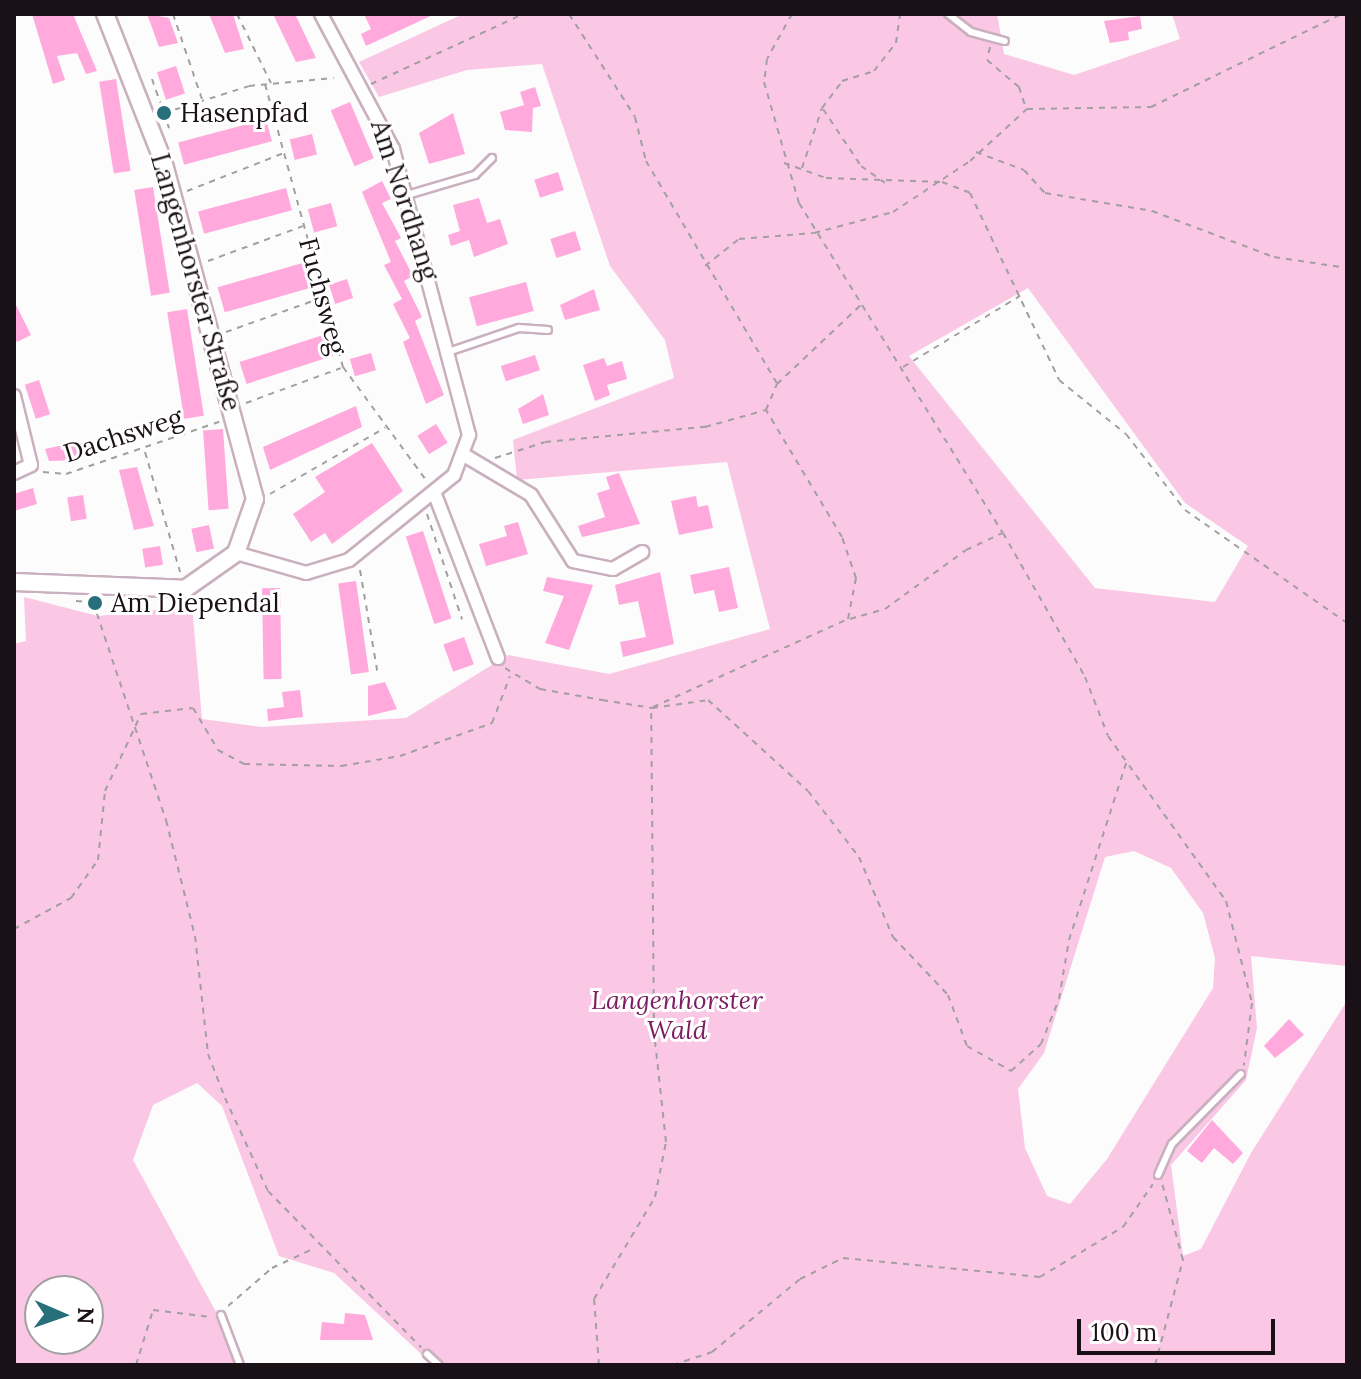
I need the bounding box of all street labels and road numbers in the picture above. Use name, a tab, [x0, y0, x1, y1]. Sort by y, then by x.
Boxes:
street label: Am Nordhang	[364, 116, 446, 284]
street label: Langenhorster Straße	[144, 150, 248, 414]
street label: Fuchsweg	[292, 234, 354, 358]
street label: Dachsweg	[60, 401, 186, 469]

